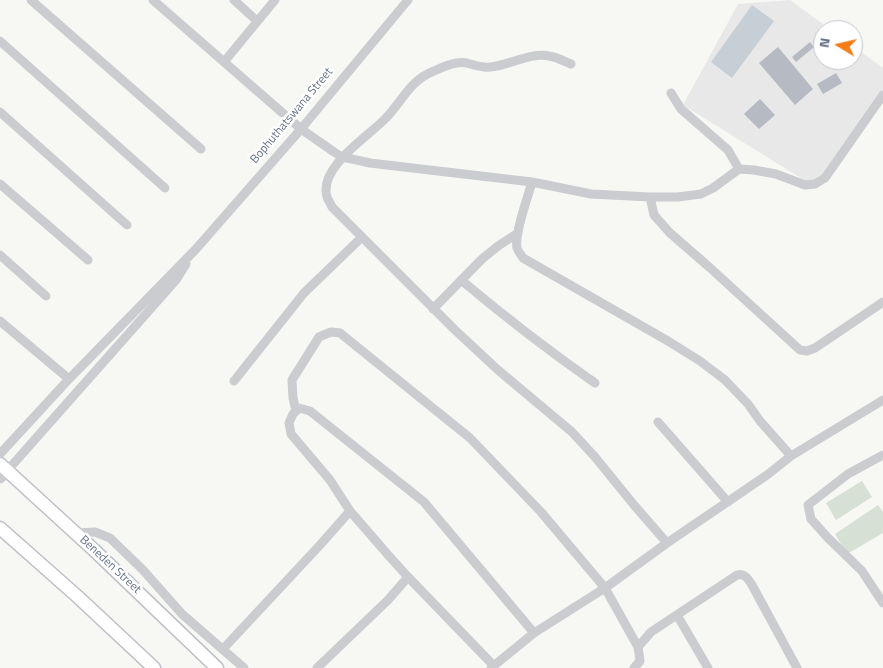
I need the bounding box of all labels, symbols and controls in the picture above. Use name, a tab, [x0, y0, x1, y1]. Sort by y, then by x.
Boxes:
north arrow	[813, 20, 863, 70]
text: N	[813, 36, 835, 49]
street label: Bophuthatswana Street	[248, 65, 336, 167]
street label: Beneden Street	[76, 533, 144, 597]

